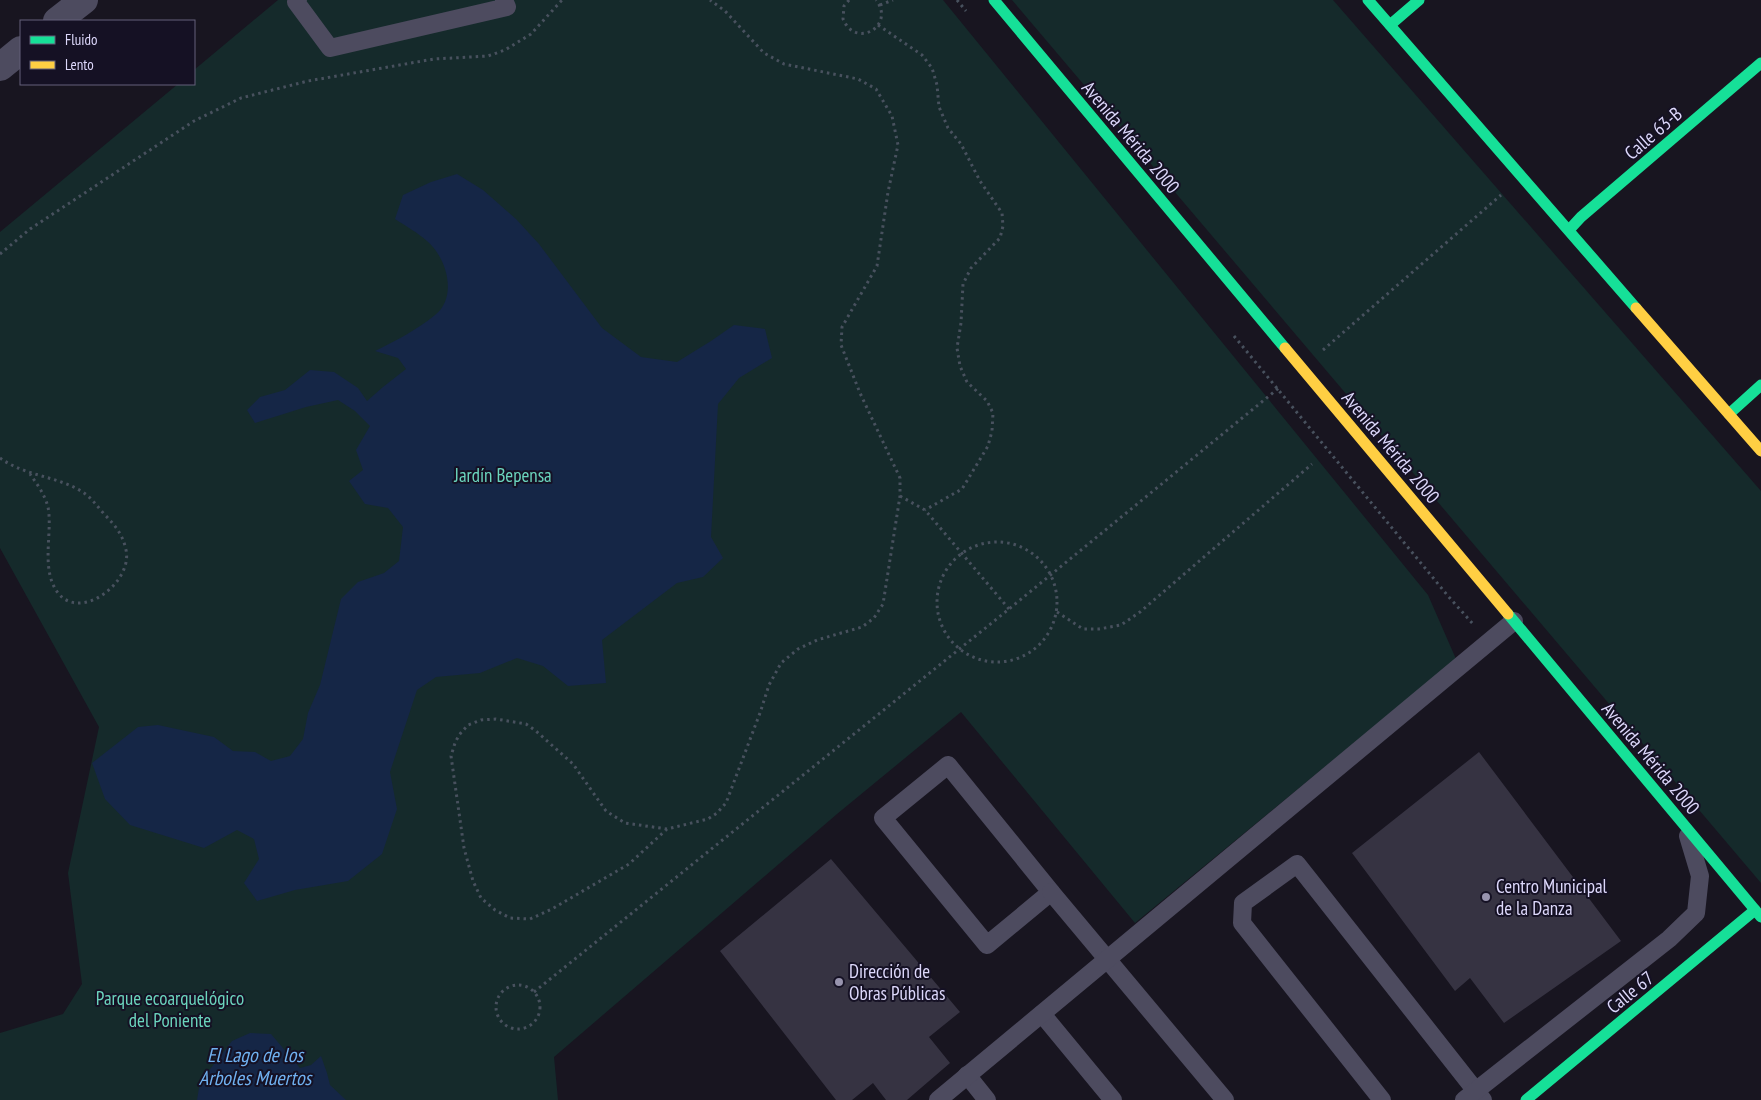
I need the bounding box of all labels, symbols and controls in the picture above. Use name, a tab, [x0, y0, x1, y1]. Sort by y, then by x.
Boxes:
legend	[20, 20, 195, 85]
text: Fluido	[65, 30, 97, 49]
text: Lento	[65, 55, 94, 74]
street label: Avenida Mérida 2000	[1077, 76, 1185, 198]
street label: Calle 63-B	[1619, 101, 1687, 164]
street label: Avenida Mérida 2000	[1337, 386, 1445, 508]
park label: Jardín Bepensa	[453, 463, 552, 487]
street label: Avenida Mérida 2000	[1597, 697, 1705, 819]
place label: Centro Municipal de la Danza	[1496, 874, 1608, 920]
marker: Centro Municipal de la Danza	[1480, 891, 1492, 903]
place label: Dirección de Obras Públicas	[849, 959, 945, 1005]
street label: Calle 67	[1602, 966, 1658, 1018]
marker: Dirección de Obras Públicas	[833, 976, 845, 988]
park label: Parque ecoarquelógico del Poniente	[96, 986, 244, 1032]
water label: El Lago de los Arboles Muertos	[199, 1042, 314, 1091]

